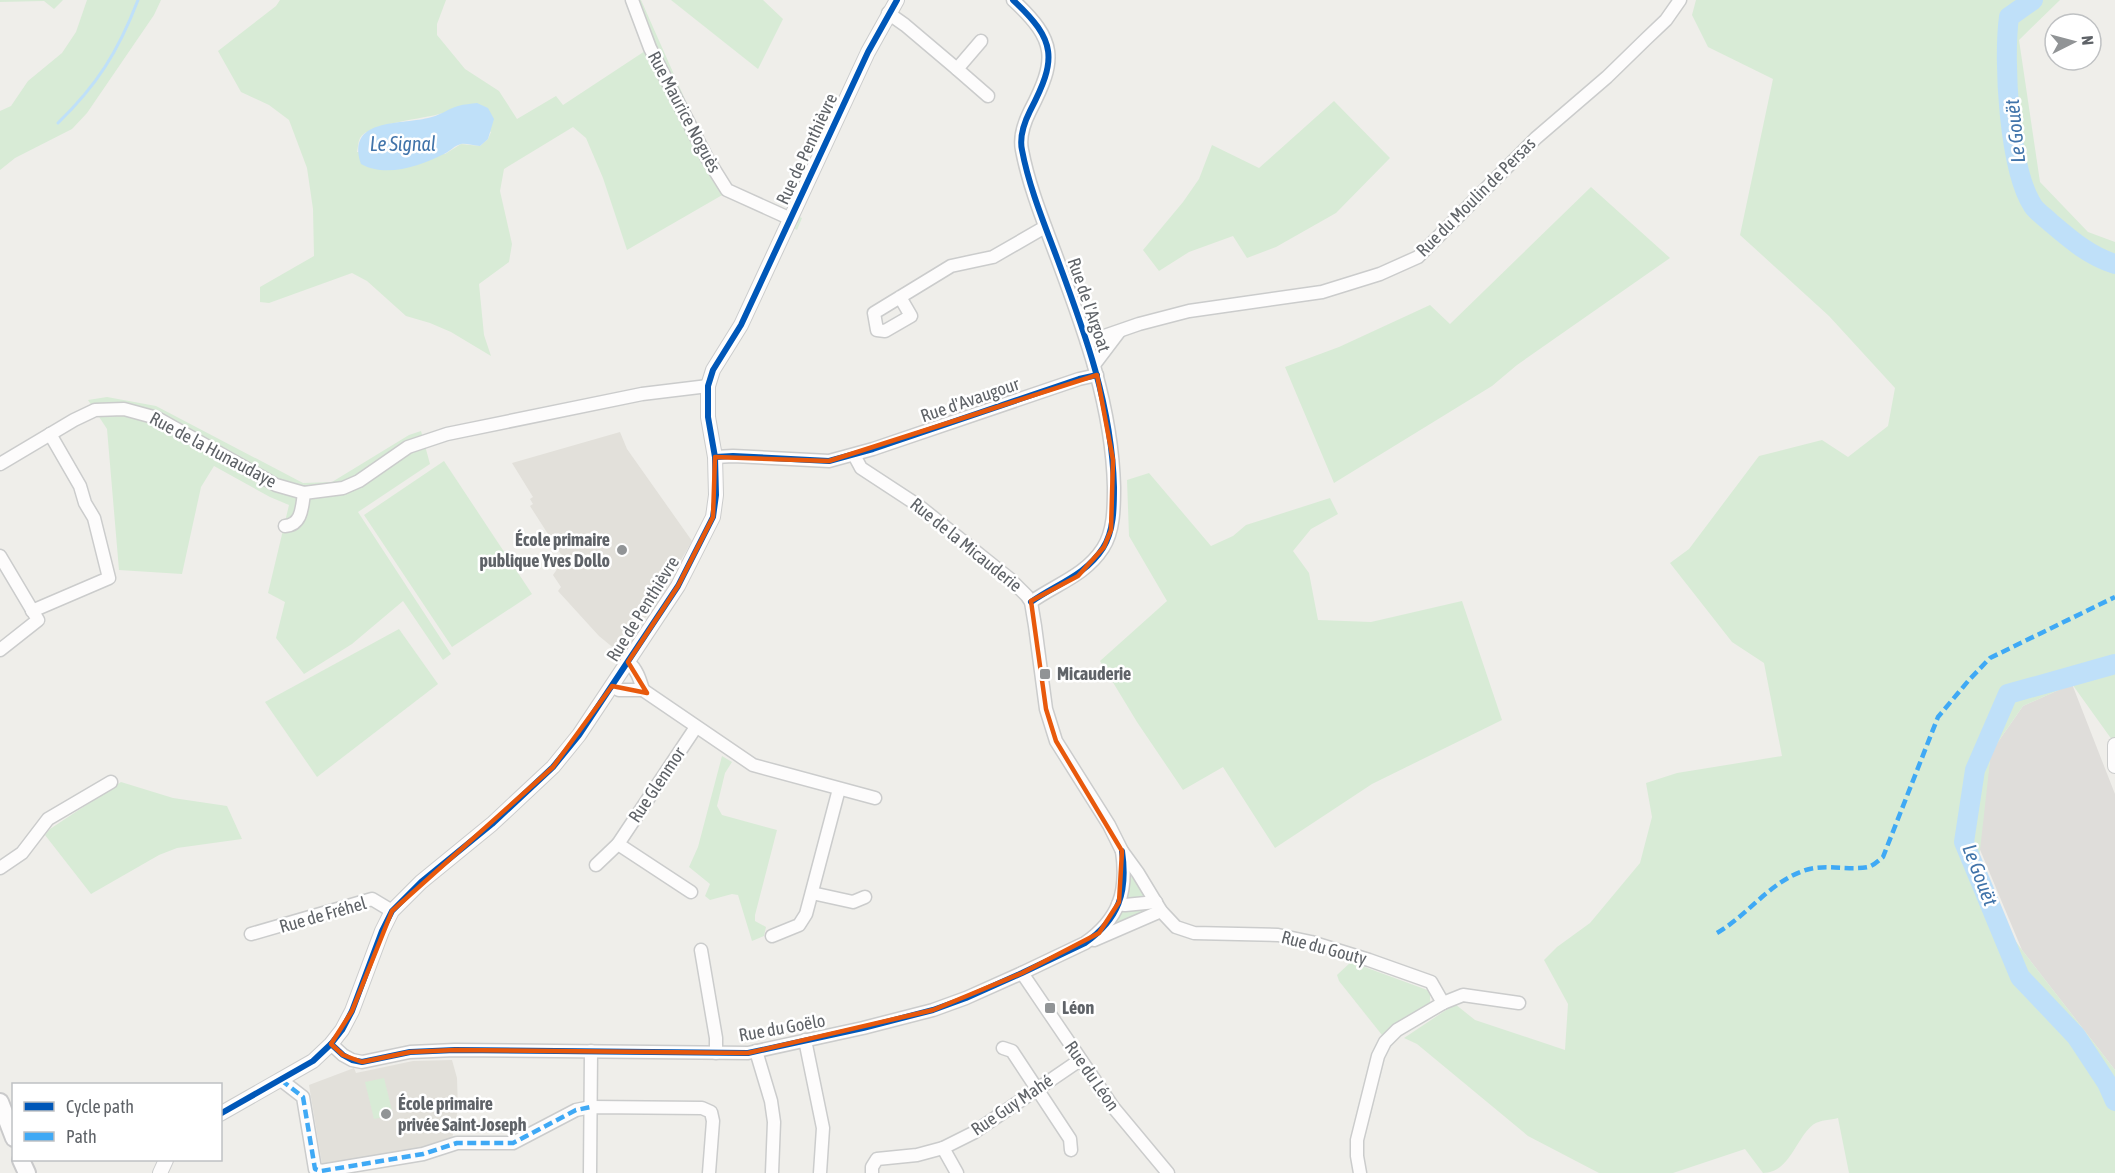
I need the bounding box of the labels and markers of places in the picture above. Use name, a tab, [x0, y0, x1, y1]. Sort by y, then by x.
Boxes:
place label: École primaire publique Yves Dollo	[479, 529, 610, 571]
marker: École primaire publique Yves Dollo	[615, 543, 629, 557]
place label: Micauderie	[1057, 663, 1131, 684]
marker: Micauderie	[1038, 667, 1052, 681]
place label: Léon	[1062, 997, 1095, 1018]
marker: Léon	[1043, 1001, 1057, 1015]
place label: École primaire privée Saint-Joseph	[398, 1093, 527, 1135]
marker: École primaire privée Saint-Joseph	[379, 1107, 393, 1121]

